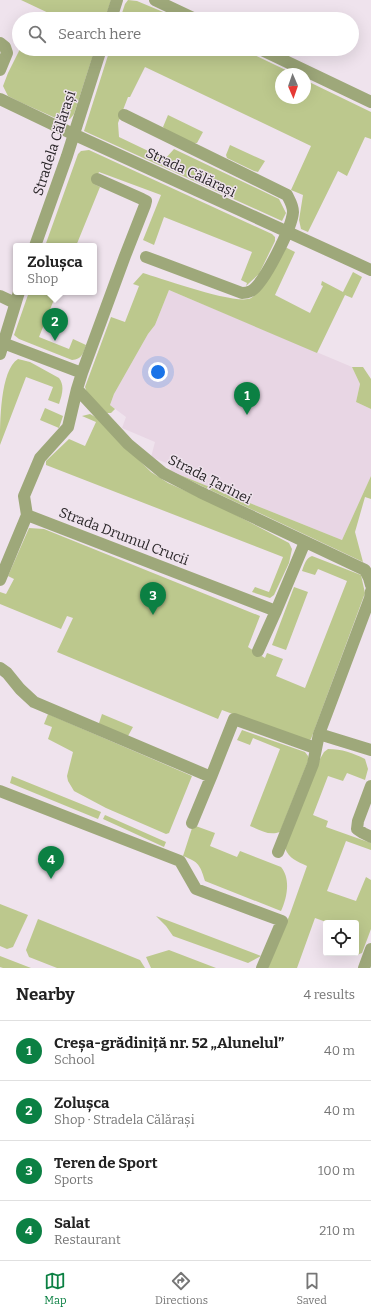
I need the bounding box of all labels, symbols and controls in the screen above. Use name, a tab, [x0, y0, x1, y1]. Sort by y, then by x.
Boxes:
search box	[12, 12, 359, 56]
icon: search	[26, 23, 48, 45]
text: Search here	[58, 25, 141, 43]
north arrow	[275, 68, 311, 104]
street label: Stradela Călărași	[30, 89, 80, 198]
street label: Strada Călărași	[143, 144, 239, 202]
popup	[13, 243, 97, 295]
text: Zolușca	[27, 253, 83, 271]
text: Shop	[27, 271, 58, 286]
pin: 2	[42, 308, 68, 341]
your location	[148, 362, 168, 382]
pin: 1	[234, 382, 260, 415]
street label: Strada Țarinei	[165, 451, 254, 509]
street label: Strada Drumul Crucii	[57, 504, 191, 569]
pin: 3	[140, 582, 166, 615]
pin: 4	[38, 846, 64, 879]
map controls	[323, 920, 359, 956]
button: locate	[323, 920, 359, 956]
text: Nearby	[16, 984, 75, 1005]
text: 4 results	[303, 987, 355, 1002]
text: Creșa-grădiniță nr. 52 „Alunelul”	[54, 1034, 284, 1052]
text: 1	[26, 1043, 32, 1058]
text: 40 m	[324, 1043, 355, 1058]
text: School	[54, 1052, 95, 1067]
text: Zolușca	[54, 1094, 110, 1112]
text: 2	[25, 1103, 33, 1118]
text: 40 m	[324, 1103, 355, 1118]
text: Shop · Stradela Călărași	[54, 1112, 195, 1127]
text: Teren de Sport	[54, 1154, 158, 1172]
text: 3	[25, 1163, 33, 1178]
text: 100 m	[318, 1163, 355, 1178]
text: Sports	[54, 1172, 93, 1187]
text: Salat	[54, 1214, 90, 1232]
text: 4	[25, 1223, 33, 1238]
text: 210 m	[319, 1223, 355, 1238]
text: Restaurant	[54, 1232, 121, 1247]
tab: Map	[44, 1270, 66, 1307]
tab: Directions	[155, 1270, 208, 1307]
tab: Saved	[296, 1270, 327, 1307]

